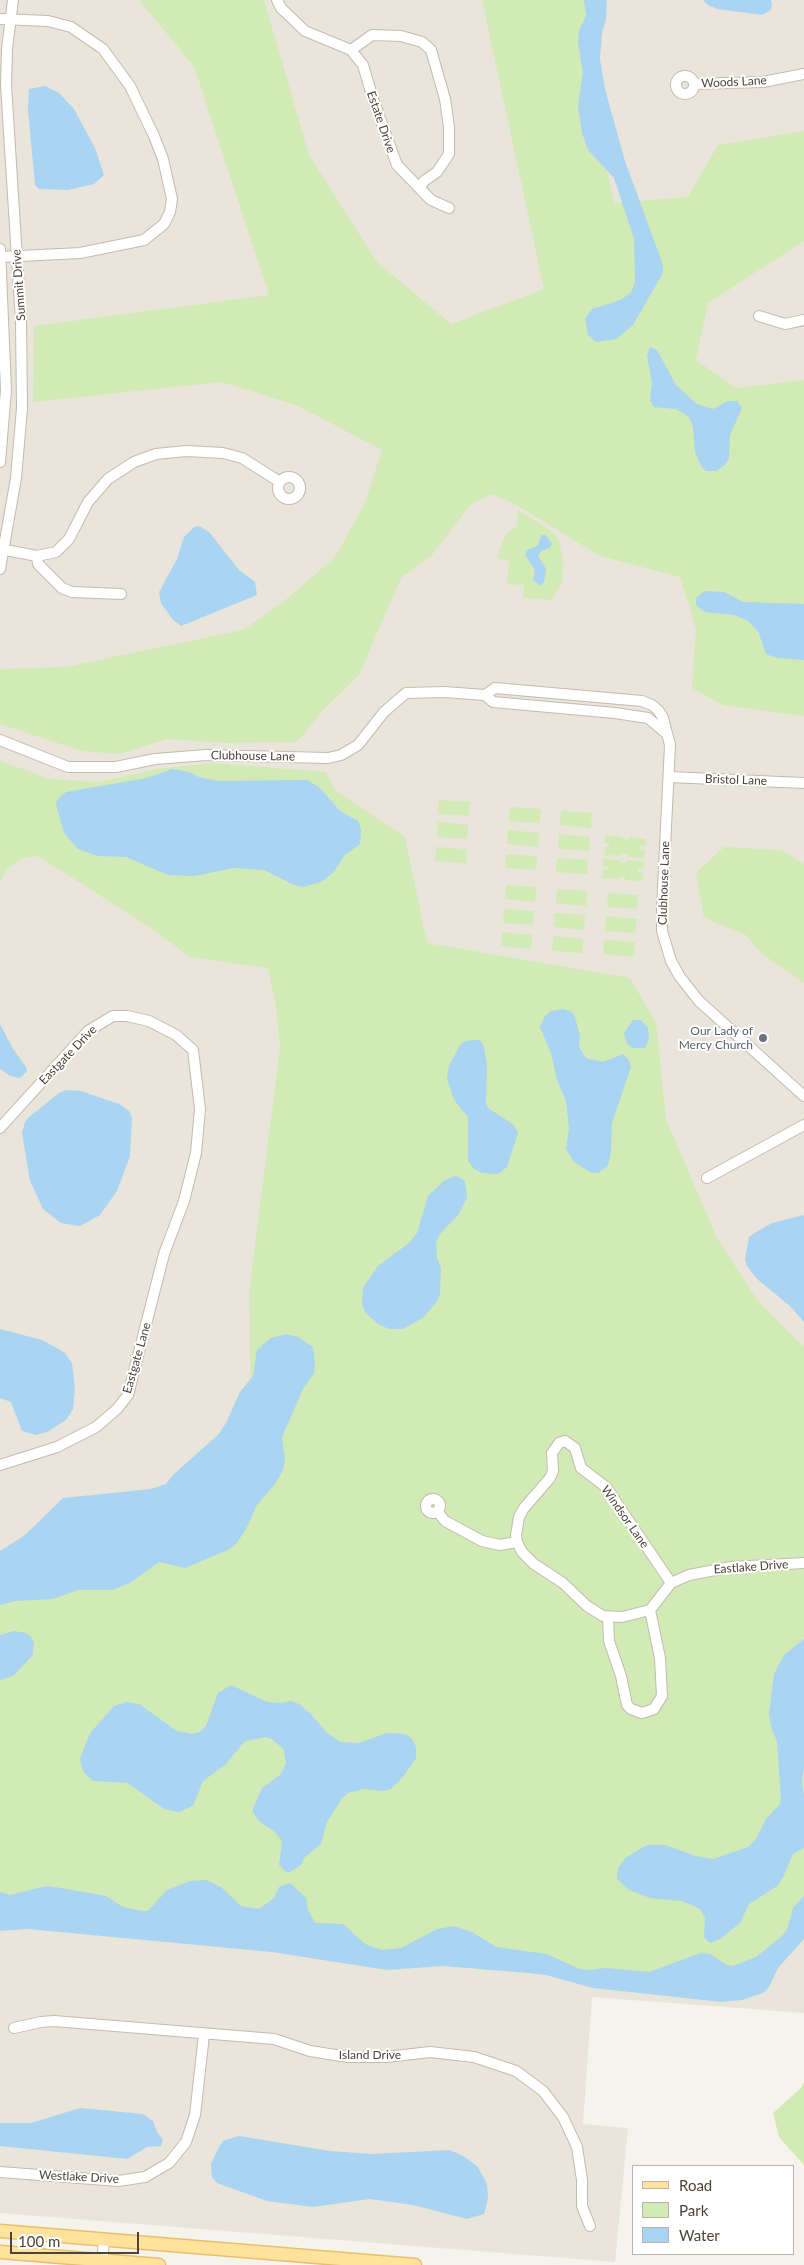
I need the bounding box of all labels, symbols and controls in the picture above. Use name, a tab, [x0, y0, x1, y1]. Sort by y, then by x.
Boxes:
street label: Woods Lane	[701, 73, 767, 91]
street label: Estate Drive	[364, 89, 398, 155]
street label: Summit Drive	[9, 249, 29, 321]
street label: Clubhouse Lane	[211, 748, 295, 764]
street label: Bristol Lane	[705, 772, 767, 788]
street label: Clubhouse Lane	[655, 841, 673, 925]
street label: Eastgate Drive	[36, 1022, 100, 1088]
place label: Our Lady of Mercy Church	[679, 1024, 753, 1052]
marker: Our Lady of Mercy Church	[757, 1032, 769, 1044]
street label: Eastgate Lane	[120, 1321, 154, 1395]
street label: Windsor Lane	[598, 1483, 652, 1551]
street label: Eastlake Drive	[713, 1557, 789, 1577]
street label: Island Drive	[339, 2048, 401, 2062]
legend	[632, 2165, 794, 2255]
street label: Westlake Drive	[39, 2168, 119, 2186]
text: Road	[679, 2176, 712, 2194]
text: Park	[679, 2201, 708, 2219]
scale bar	[12, 2222, 141, 2254]
text: Water	[679, 2226, 720, 2244]
text: 100 m	[18, 2232, 60, 2250]

